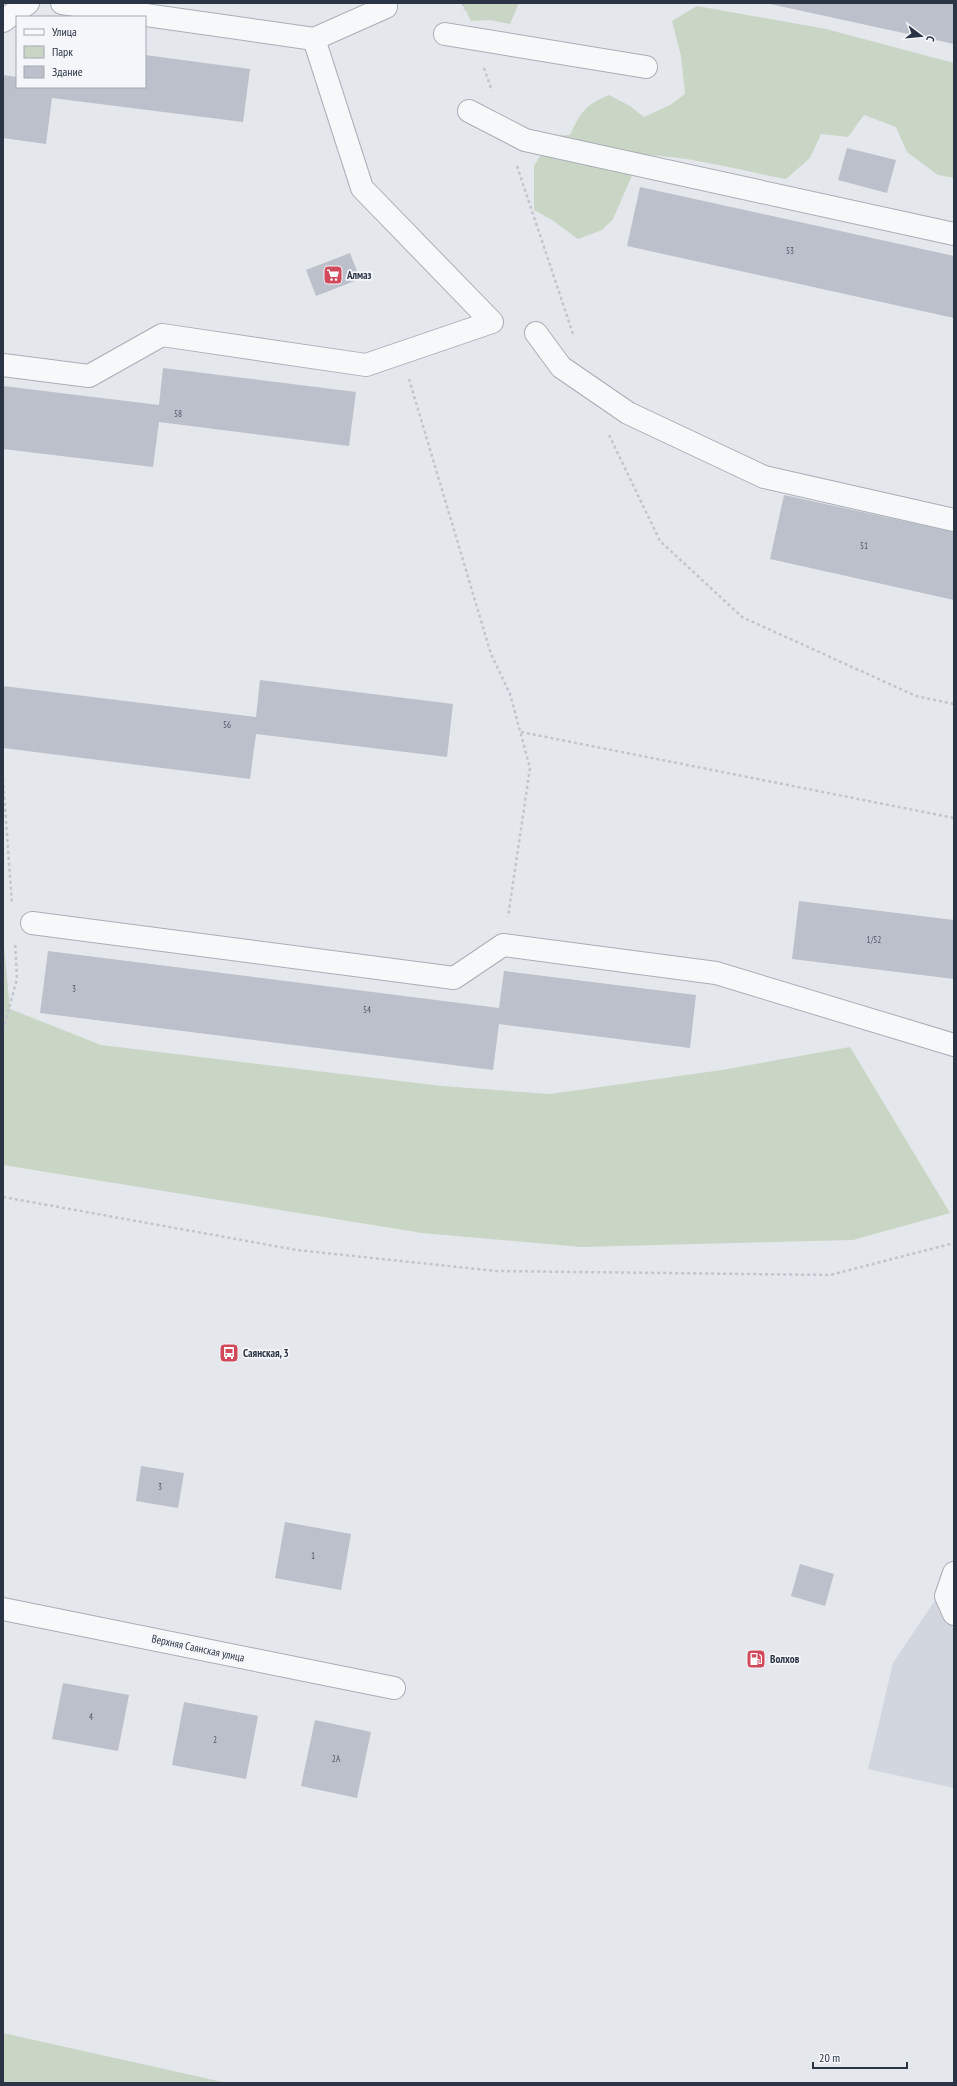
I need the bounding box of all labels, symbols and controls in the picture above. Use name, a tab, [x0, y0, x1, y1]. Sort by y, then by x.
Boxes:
legend	[16, 16, 146, 88]
north arrow	[901, 16, 941, 56]
text: Улица	[52, 24, 77, 39]
text: С	[923, 34, 938, 43]
text: Парк	[52, 44, 73, 59]
text: Здание	[52, 64, 83, 79]
house number: 53	[786, 245, 794, 256]
supermarket icon: Алмаз	[322, 264, 344, 286]
place label: Алмаз	[346, 268, 372, 282]
house number: 58	[174, 408, 182, 419]
house number: 51	[860, 540, 868, 551]
house number: 56	[223, 719, 231, 730]
house number: 1/52	[867, 934, 881, 945]
house number: 3	[72, 983, 76, 994]
house number: 54	[363, 1004, 371, 1015]
bus stop icon: Саянская, 3	[218, 1342, 240, 1364]
place label: Саянская, 3	[243, 1346, 289, 1360]
house number: 3	[158, 1481, 162, 1492]
house number: 1	[311, 1550, 315, 1561]
street label: Верхняя Саянская улица	[150, 1631, 246, 1665]
fuel station icon: Волхов	[745, 1648, 767, 1670]
place label: Волхов	[770, 1652, 800, 1666]
house number: 4	[89, 1711, 93, 1722]
house number: 2	[213, 1734, 217, 1745]
house number: 2А	[332, 1753, 341, 1764]
scale bar	[813, 2044, 907, 2070]
text: 20 m	[819, 2050, 840, 2065]

